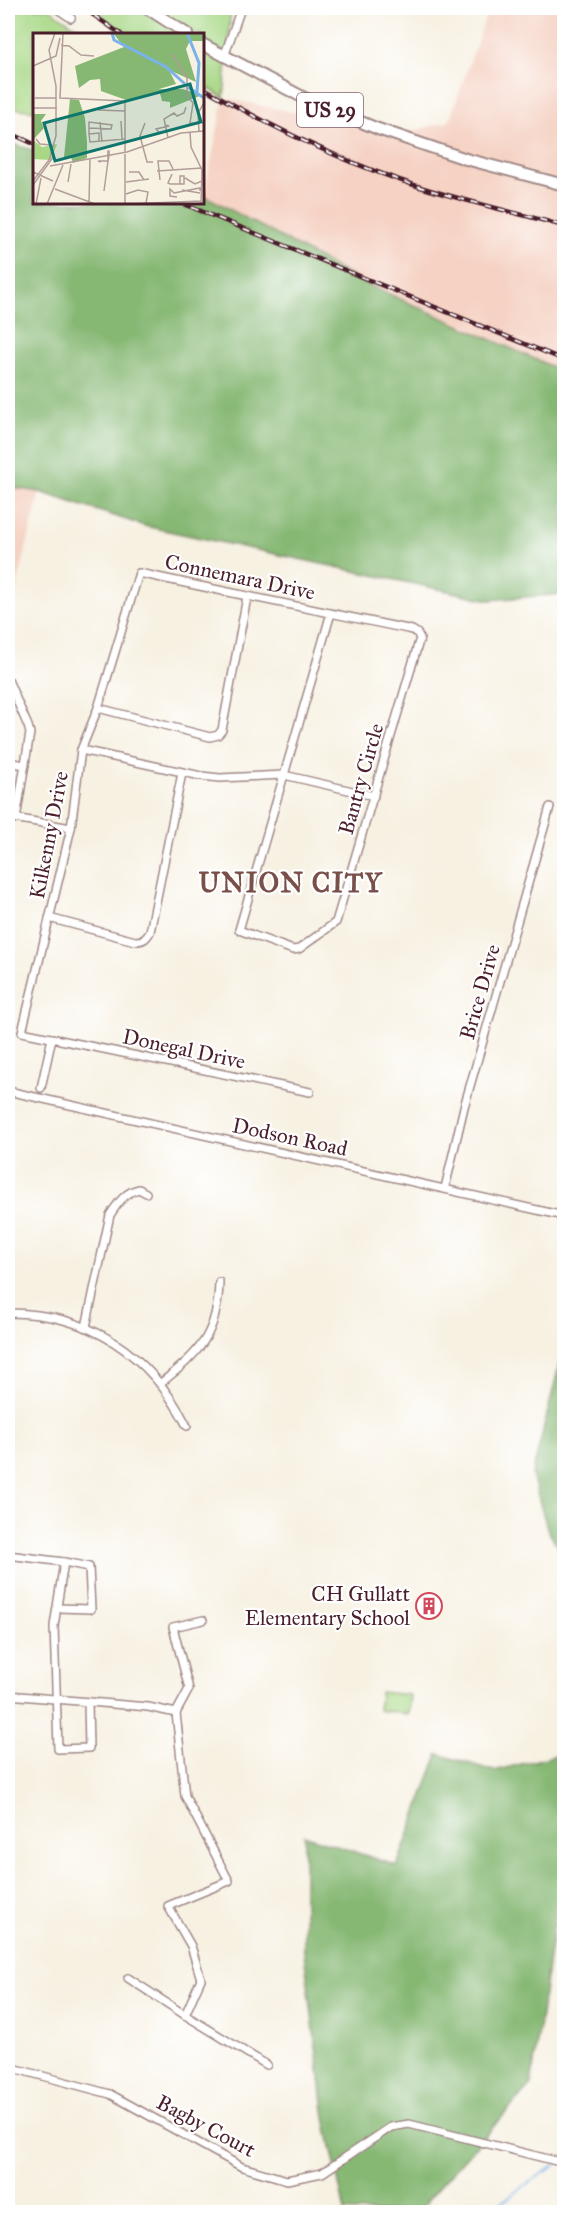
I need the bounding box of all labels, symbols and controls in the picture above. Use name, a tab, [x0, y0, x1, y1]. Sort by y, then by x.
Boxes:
inset map	[33, 33, 204, 204]
road number: US 29	[297, 93, 363, 127]
street label: Connemara Drive	[163, 548, 318, 606]
street label: Bantry Circle	[333, 720, 389, 838]
street label: Kilkenny Drive	[24, 768, 74, 901]
district label: UNION CITY	[198, 866, 384, 899]
street label: Brice Drive	[454, 941, 506, 1043]
street label: Donegal Drive	[120, 1023, 248, 1075]
street label: Dodson Road	[230, 1112, 350, 1162]
place label: CH Gullatt Elementary School	[245, 1581, 411, 1631]
building icon: CH Gullatt Elementary School	[414, 1591, 444, 1621]
street label: Bagby Court	[152, 2089, 260, 2163]

